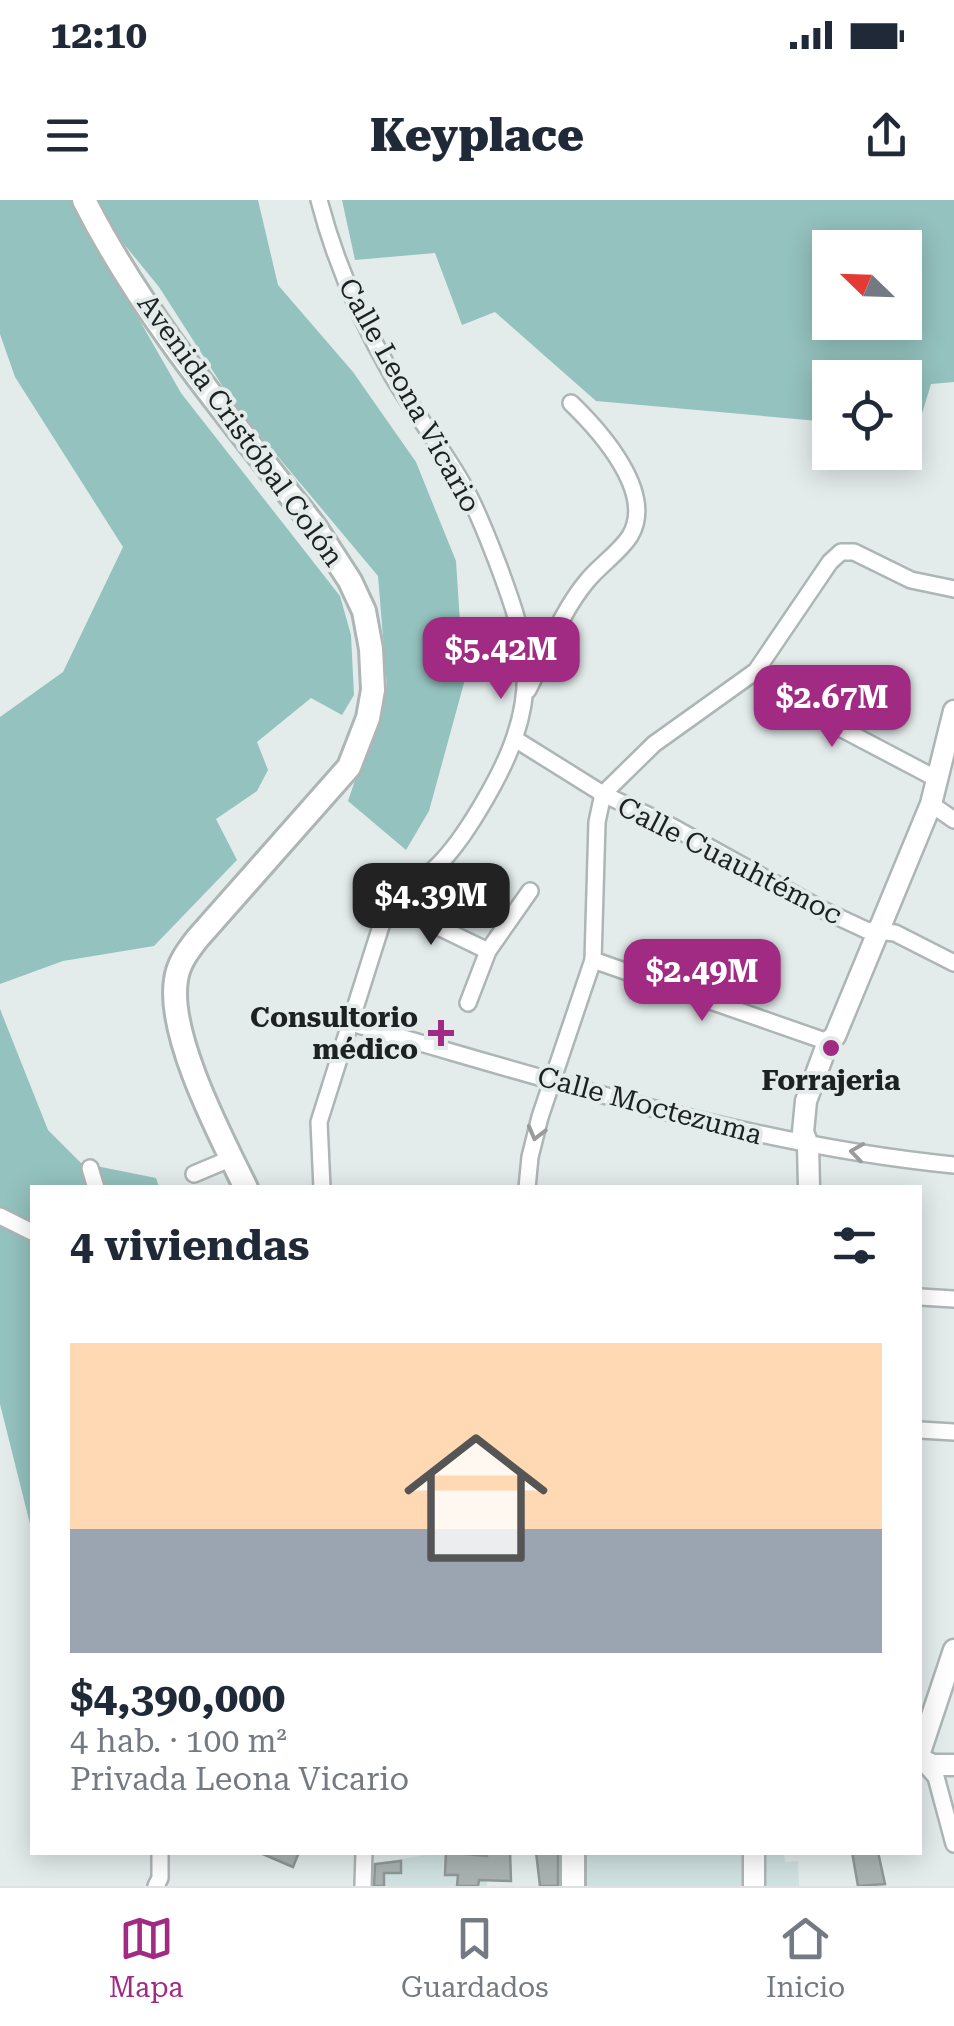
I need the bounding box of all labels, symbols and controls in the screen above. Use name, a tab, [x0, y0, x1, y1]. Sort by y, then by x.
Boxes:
text: 12:10	[50, 13, 147, 57]
icon: menu	[40, 108, 95, 163]
icon: share	[859, 108, 914, 163]
text: Keyplace	[370, 109, 584, 162]
north arrow	[812, 230, 922, 340]
map controls	[812, 230, 922, 470]
street label: Calle Leona Vicario	[332, 272, 488, 518]
street label: Avenida Cristóbal Colón	[131, 288, 350, 573]
button: locate	[812, 360, 922, 470]
pin: $5.42M	[420, 617, 582, 702]
text: $5.42M	[445, 630, 557, 668]
pin: $2.67M	[751, 665, 913, 750]
text: $2.67M	[776, 678, 888, 716]
street label: Calle Cuauhtémoc	[612, 790, 847, 931]
pin: $4.39M	[350, 863, 512, 948]
text: $4.39M	[375, 876, 487, 914]
pin: $2.49M	[621, 939, 783, 1024]
text: $2.49M	[646, 952, 758, 990]
place label: Consultorio médico	[250, 1001, 418, 1066]
marker: Consultorio médico	[428, 1020, 454, 1046]
marker: Forrajeria	[820, 1037, 842, 1059]
street label: Calle Moctezuma	[534, 1060, 766, 1151]
place label: Forrajeria	[761, 1064, 901, 1097]
one-way arrow	[527, 1124, 548, 1141]
one-way arrow	[849, 1142, 866, 1163]
icon: filters	[827, 1218, 882, 1273]
text: 4 viviendas	[70, 1221, 309, 1270]
icon: home	[386, 1408, 566, 1588]
text: $4,390,000	[70, 1673, 285, 1722]
text: 4 hab. · 100 m²	[70, 1722, 287, 1760]
text: Privada Leona Vicario	[70, 1760, 409, 1798]
tab: Mapa	[109, 1911, 184, 2004]
tab: Guardados	[401, 1911, 549, 2004]
tab: Inicio	[766, 1911, 845, 2004]

